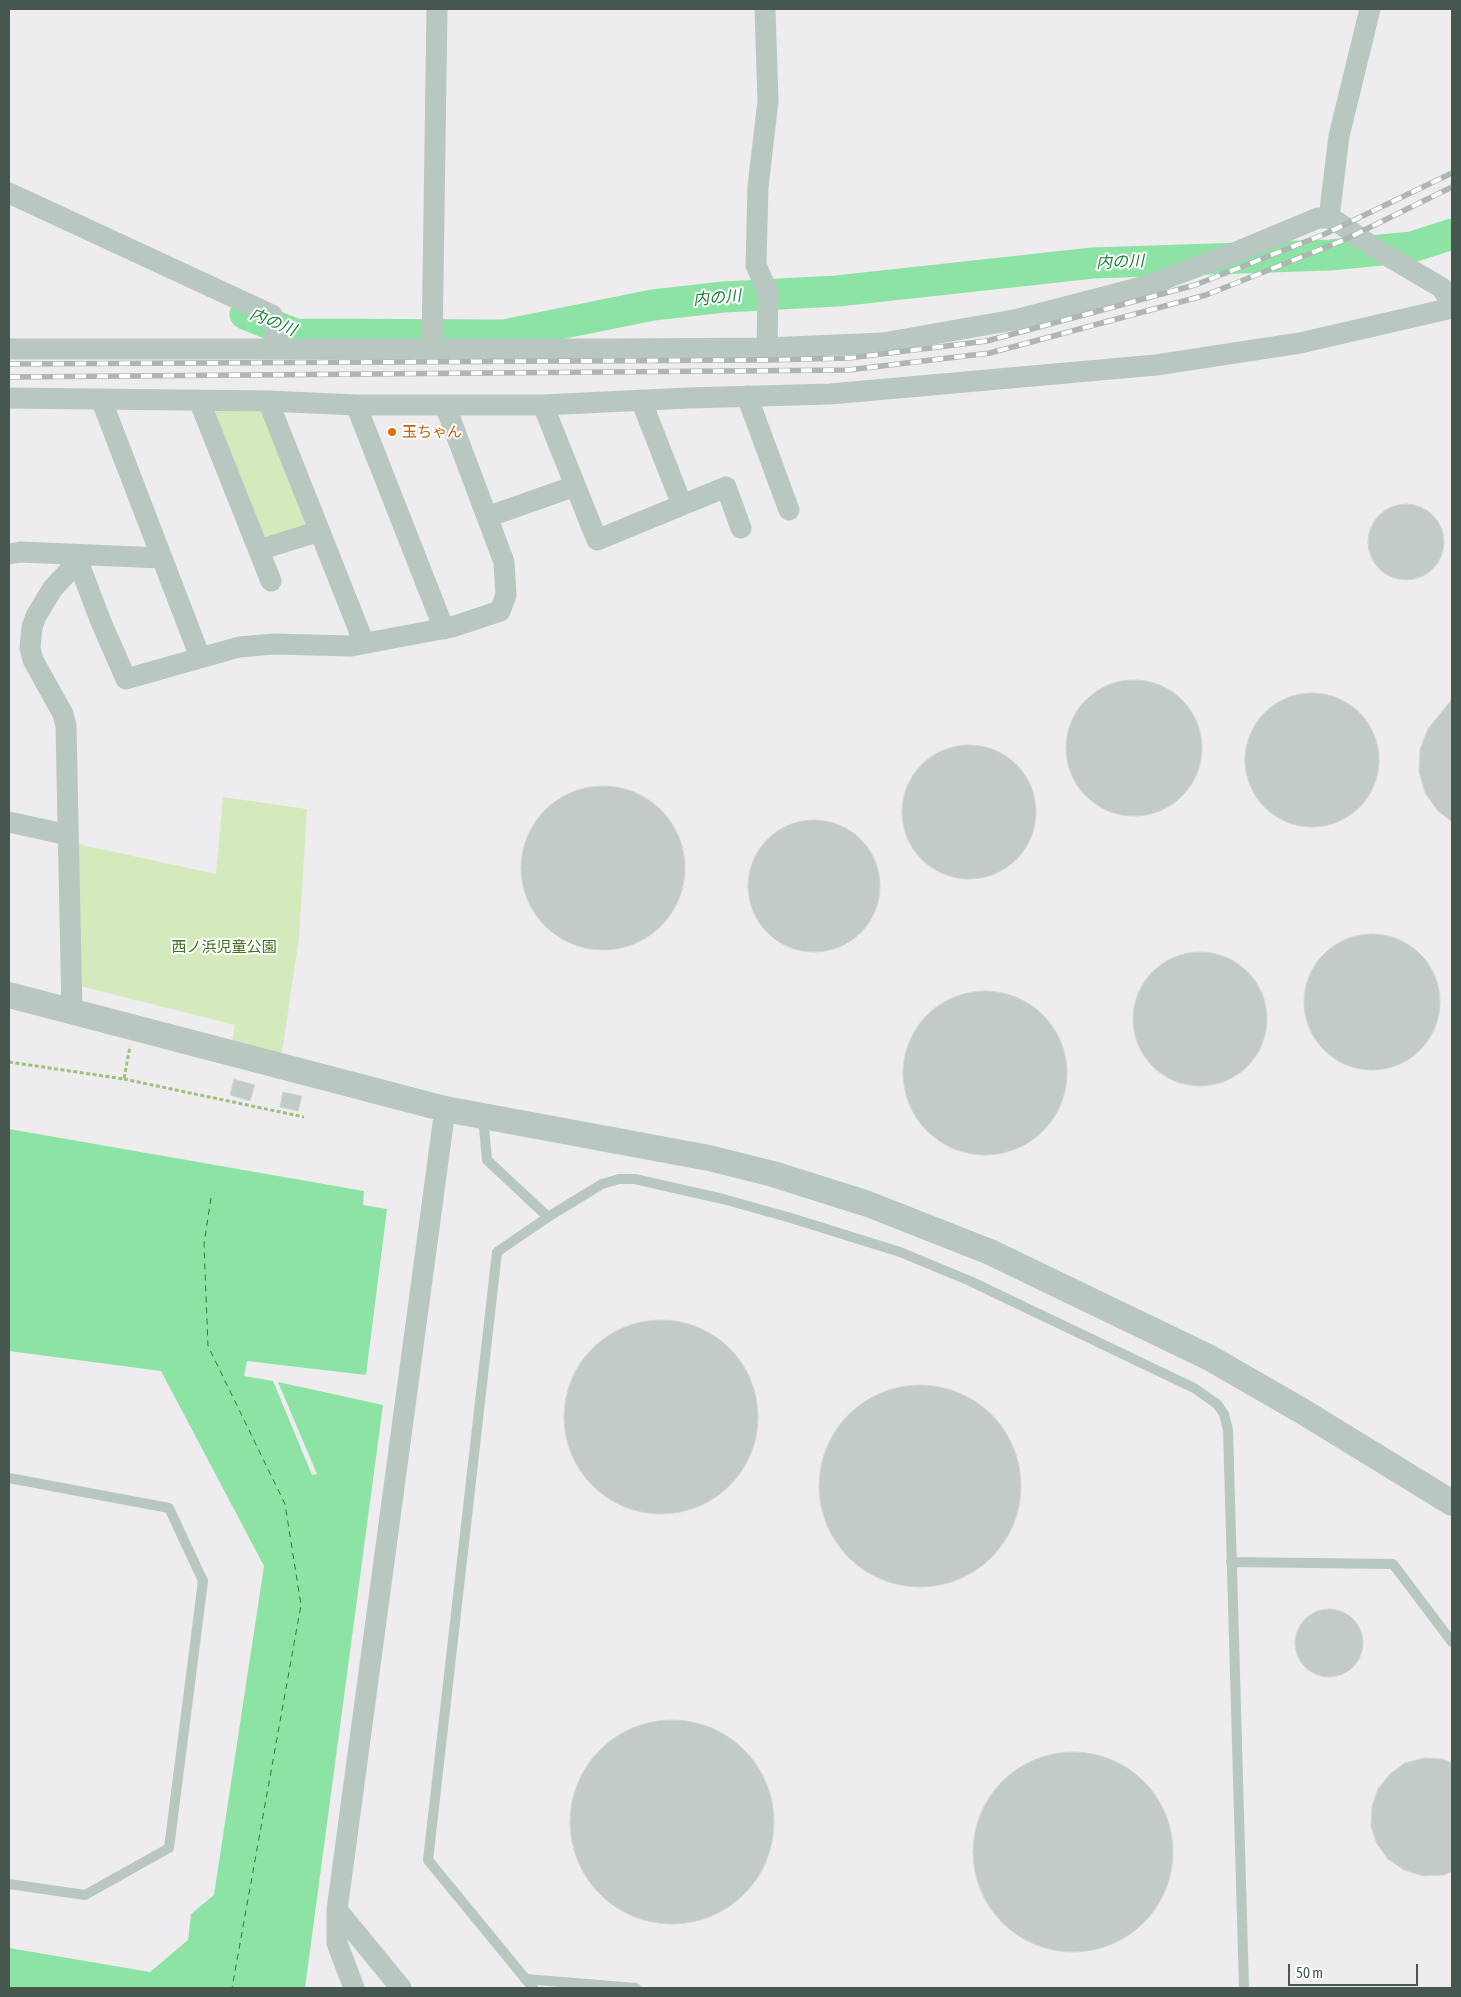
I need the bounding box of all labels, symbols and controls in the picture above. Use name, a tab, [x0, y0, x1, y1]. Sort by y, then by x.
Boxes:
water label: 内の川	[1096, 252, 1144, 272]
water label: 内の川	[692, 286, 742, 310]
water label: 内の川	[247, 304, 299, 340]
place label: 玉ちゃん	[402, 423, 462, 441]
marker: 玉ちゃん	[386, 426, 398, 438]
park label: 西ノ浜児童公園	[172, 938, 276, 956]
scale bar	[1291, 1954, 1421, 1986]
text: 50 m	[1296, 1964, 1323, 1981]

